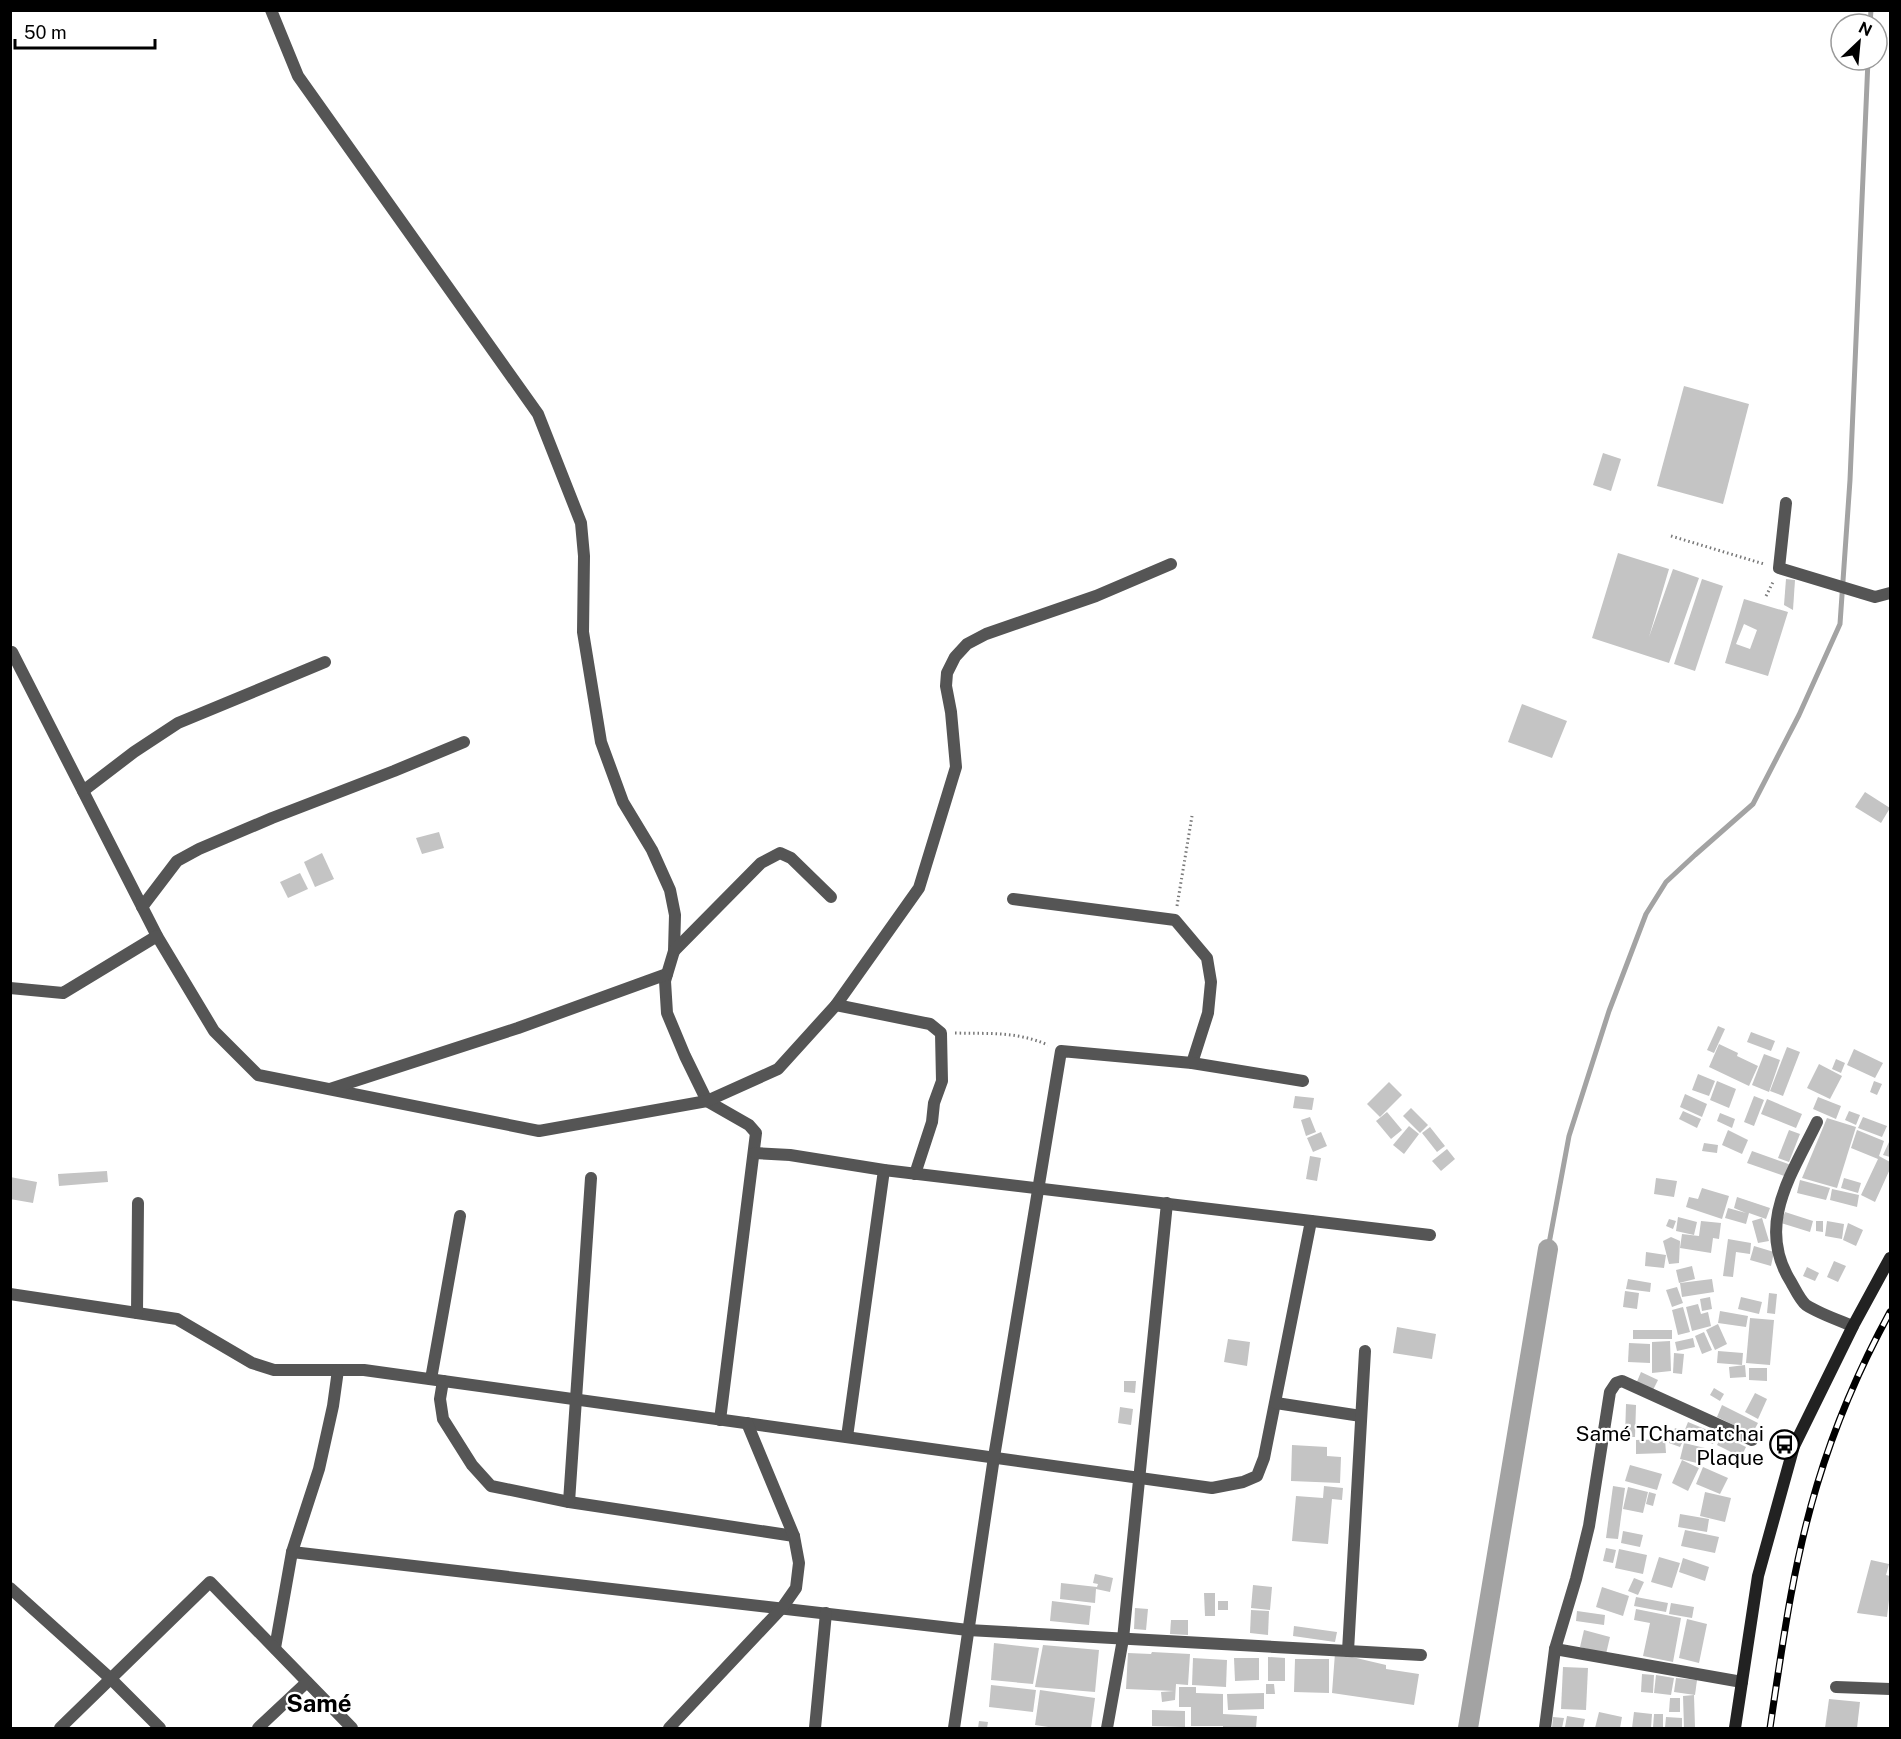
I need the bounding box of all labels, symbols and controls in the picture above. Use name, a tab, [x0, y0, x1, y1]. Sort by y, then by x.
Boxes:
scale bar	[15, 12, 154, 50]
north arrow	[1829, 12, 1889, 72]
text: N	[1856, 18, 1875, 40]
text: 50 m	[24, 22, 67, 43]
place label: Samé TChamatchai Plaque	[1576, 1421, 1764, 1470]
bus stop icon: Samé TChamatchai Plaque	[1769, 1429, 1801, 1461]
district label: Samé	[286, 1689, 352, 1717]

